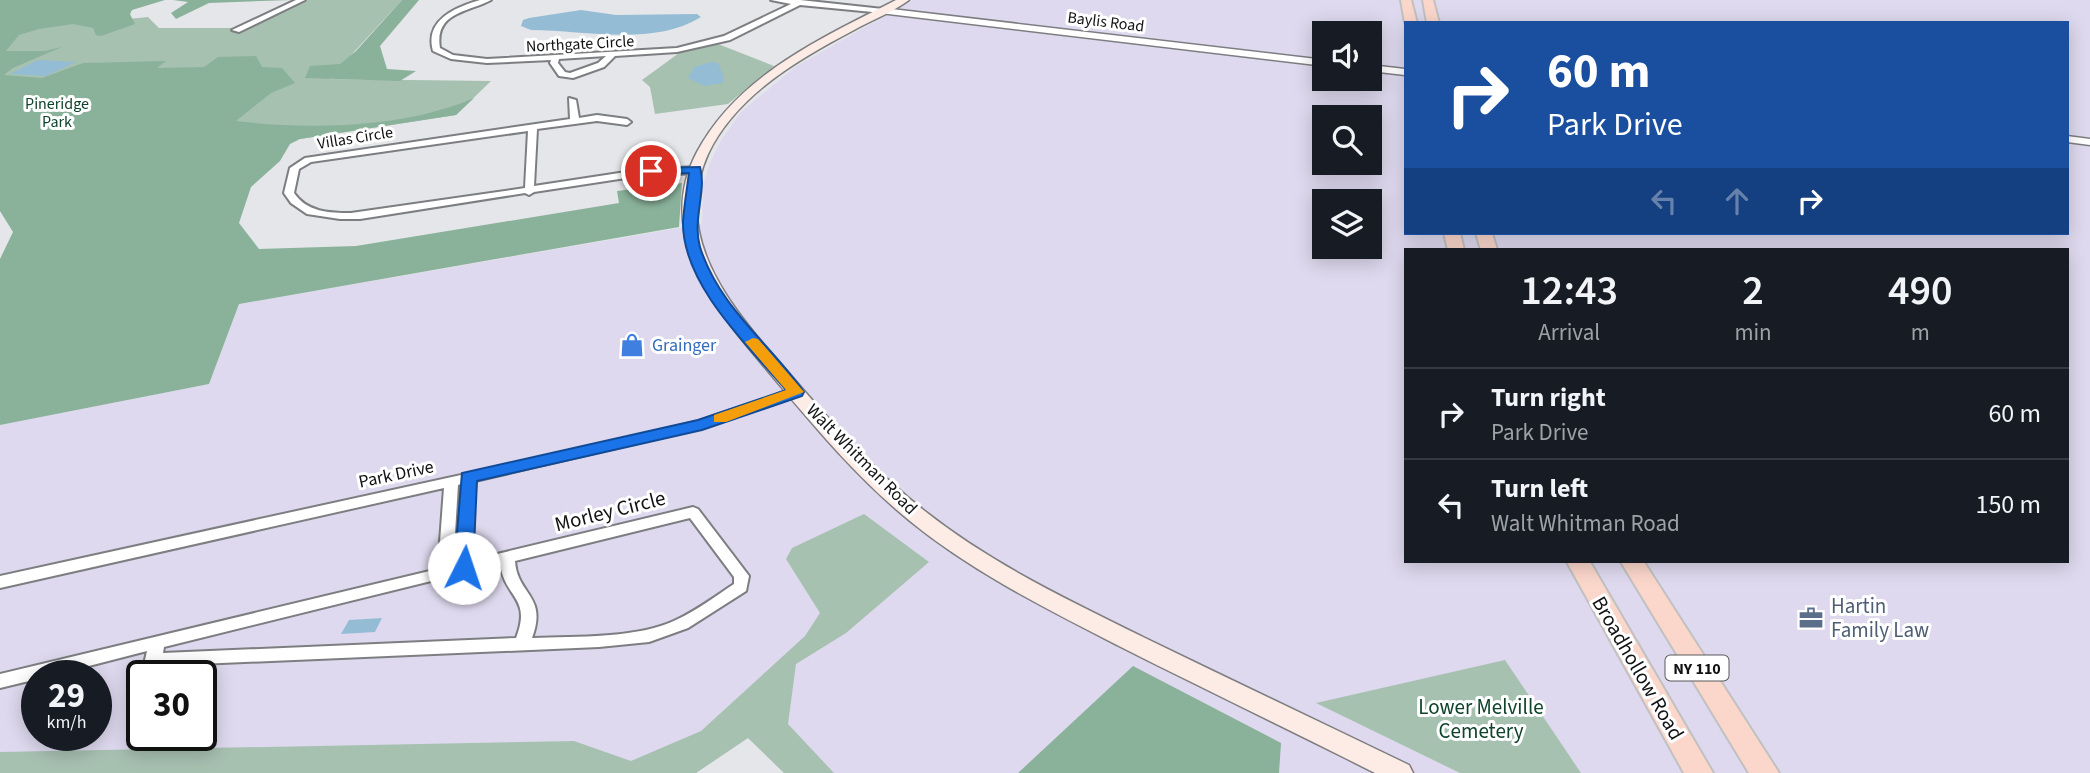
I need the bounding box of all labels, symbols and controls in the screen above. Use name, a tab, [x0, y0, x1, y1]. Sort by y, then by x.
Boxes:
street label: Baylis Road	[1066, 6, 1146, 38]
map controls	[1312, 21, 1382, 259]
button: sound	[1312, 21, 1382, 91]
street label: Northgate Circle	[525, 30, 635, 58]
text: 60 m	[1547, 37, 1651, 107]
icon: right	[1432, 49, 1523, 140]
park label: Pineridge Park	[25, 93, 89, 133]
text: Park Drive	[1547, 102, 1683, 148]
button: search	[1312, 105, 1382, 175]
street label: Villas Circle	[316, 121, 395, 155]
pin	[621, 141, 681, 201]
icon: arrive	[632, 152, 670, 190]
icon: left	[1645, 182, 1683, 220]
icon: ahead	[1718, 182, 1756, 220]
icon: right	[1791, 182, 1829, 220]
button: layers	[1312, 189, 1382, 259]
text: 12:43	[1520, 261, 1618, 321]
text: 2	[1742, 261, 1764, 321]
text: 490	[1888, 261, 1953, 321]
text: Arrival	[1538, 316, 1600, 349]
text: min	[1734, 316, 1772, 349]
text: m	[1911, 316, 1930, 349]
shop icon: Grainger	[618, 331, 646, 359]
place label: Grainger	[652, 333, 717, 358]
text: Turn right	[1491, 379, 1606, 416]
icon: right	[1432, 395, 1470, 433]
text: 60 m	[1988, 395, 2041, 432]
street label: Walt Whitman Road	[801, 398, 923, 520]
text: Park Drive	[1491, 416, 1588, 449]
street label: Park Drive	[356, 454, 436, 495]
text: Turn left	[1491, 470, 1588, 507]
street label: Morley Circle	[551, 483, 669, 539]
icon: left	[1432, 486, 1470, 524]
text: 150 m	[1975, 486, 2041, 523]
text: Walt Whitman Road	[1491, 507, 1680, 540]
position arrow	[427, 531, 501, 605]
street label: Broadhollow Road	[1585, 590, 1691, 746]
place label: Hartin Family Law	[1831, 591, 1929, 645]
office icon: Hartin Family Law	[1797, 604, 1825, 632]
road number: NY 110	[1666, 656, 1728, 680]
speed limit sign: 30	[126, 660, 217, 751]
text: 29	[48, 671, 85, 721]
park label: Lower Melville Cemetery	[1418, 692, 1544, 746]
text: km/h	[47, 710, 86, 735]

